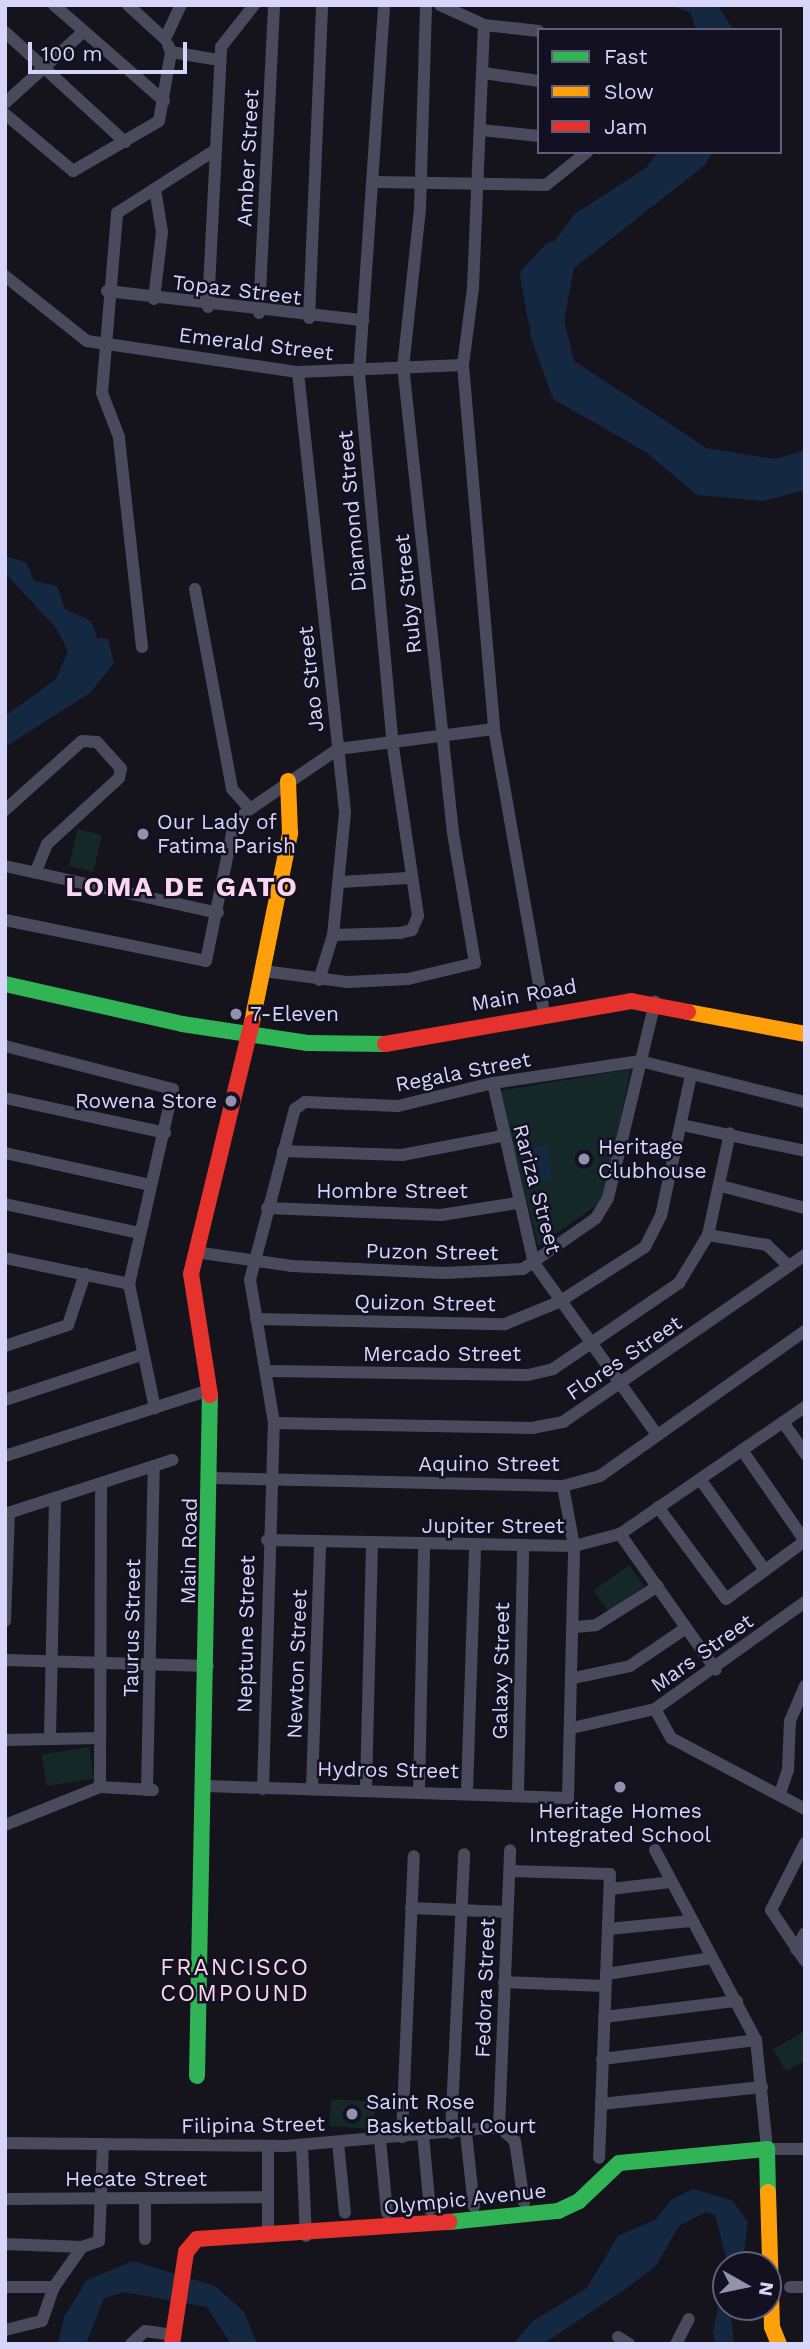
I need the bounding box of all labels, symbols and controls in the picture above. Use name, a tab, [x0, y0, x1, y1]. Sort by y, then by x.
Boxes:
scale bar	[32, 28, 191, 72]
legend	[537, 28, 782, 154]
text: 100 m	[41, 41, 103, 66]
text: Fast	[604, 44, 648, 69]
text: Slow	[604, 79, 654, 104]
street label: Amber Street	[232, 88, 264, 228]
text: Jam	[604, 114, 647, 139]
street label: Topaz Street	[171, 270, 303, 310]
street label: Emerald Street	[177, 322, 335, 366]
street label: Diamond Street	[332, 429, 372, 593]
street label: Ruby Street	[389, 533, 427, 655]
street label: Jao Street	[293, 625, 329, 733]
place label: Our Lady of Fatima Parish	[157, 809, 297, 859]
marker: Our Lady of Fatima Parish	[135, 826, 151, 842]
district label: LOMA DE GATO	[66, 870, 298, 904]
street label: Main Road	[469, 973, 579, 1017]
place label: 7-Eleven	[250, 1001, 339, 1027]
marker: 7-Eleven	[228, 1006, 244, 1022]
street label: Regala Street	[393, 1047, 533, 1097]
place label: Rowena Store	[75, 1088, 217, 1114]
marker: Rowena Store	[223, 1093, 239, 1109]
street label: Rariza Street	[508, 1121, 566, 1257]
place label: Heritage Clubhouse	[598, 1134, 707, 1184]
marker: Heritage Clubhouse	[576, 1151, 592, 1167]
street label: Hombre Street	[316, 1178, 468, 1204]
street label: Puzon Street	[365, 1238, 499, 1266]
street label: Quizon Street	[354, 1289, 496, 1317]
street label: Flores Street	[562, 1310, 686, 1406]
street label: Mercado Street	[363, 1341, 521, 1367]
street label: Aquino Street	[418, 1451, 560, 1477]
street label: Main Road	[175, 1497, 203, 1605]
street label: Jupiter Street	[421, 1513, 565, 1539]
street label: Neptune Street	[232, 1555, 260, 1713]
street label: Taurus Street	[118, 1559, 146, 1697]
street label: Newton Street	[282, 1589, 312, 1739]
street label: Galaxy Street	[487, 1602, 515, 1740]
street label: Mars Street	[646, 1608, 758, 1698]
street label: Hydros Street	[317, 1756, 459, 1784]
marker: Heritage Homes Integrated School	[612, 1779, 628, 1795]
place label: Heritage Homes Integrated School	[529, 1798, 711, 1848]
street label: Fedora Street	[470, 1918, 500, 2058]
district label: FRANCISCO COMPOUND	[161, 1954, 309, 2008]
place label: Saint Rose Basketball Court	[366, 2089, 537, 2139]
marker: Saint Rose Basketball Court	[344, 2106, 360, 2122]
street label: Filipina Street	[181, 2111, 325, 2139]
street label: Hecate Street	[65, 2166, 207, 2192]
street label: Olympic Avenue	[382, 2178, 548, 2220]
north arrow	[712, 2251, 782, 2321]
text: N	[754, 2280, 779, 2298]

